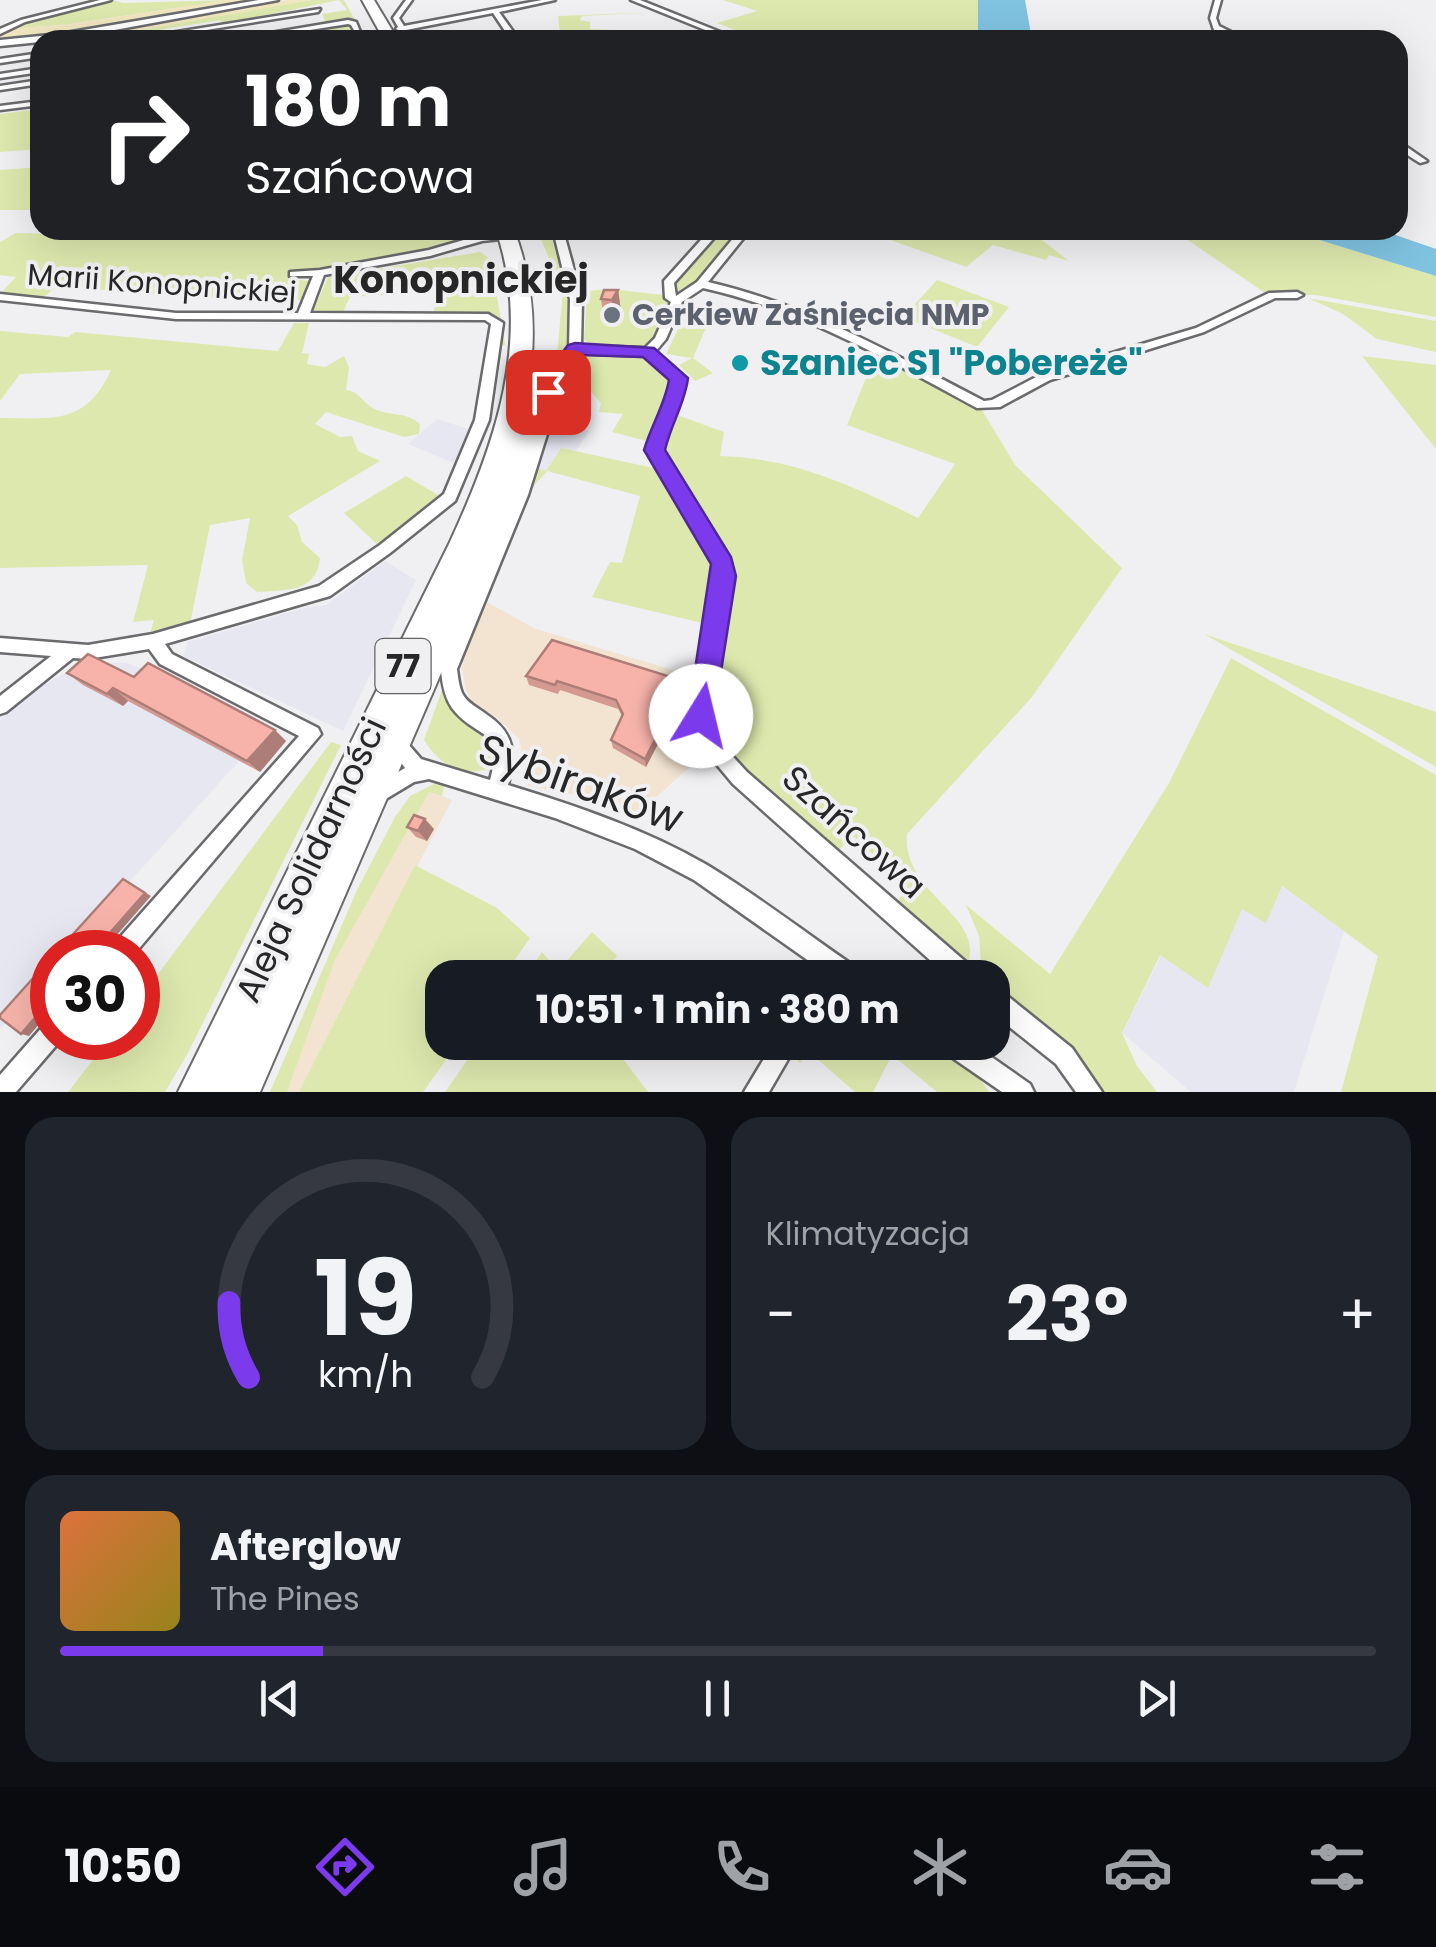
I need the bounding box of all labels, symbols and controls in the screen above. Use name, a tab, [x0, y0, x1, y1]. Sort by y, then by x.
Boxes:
text: 180 m	[245, 52, 451, 151]
icon: right	[80, 70, 210, 200]
text: Szańcowa	[245, 146, 475, 209]
street label: Marii Konopnickiej	[26, 253, 298, 314]
district label: Konopnickiej	[333, 253, 589, 306]
place label: Cerkiew Zaśnięcia NMP	[632, 293, 989, 336]
marker: Cerkiew Zaśnięcia NMP	[601, 304, 623, 326]
place label: Szaniec S1 "Pobereże"	[760, 338, 1143, 387]
pin	[506, 350, 591, 435]
marker: Szaniec S1 "Pobereże"	[729, 352, 751, 374]
icon: arrive	[521, 365, 576, 420]
road number: 77	[376, 639, 430, 693]
position arrow	[649, 664, 753, 768]
street label: Aleja Solidarności	[223, 709, 398, 1010]
street label: Sybiraków	[470, 719, 691, 848]
street label: Szańcowa	[772, 754, 937, 910]
speed limit sign: 30	[30, 930, 160, 1060]
text: 10:51 · 1 min · 380 m	[536, 983, 899, 1036]
text: Klimatyzacja	[766, 1211, 970, 1256]
text: 19	[314, 1226, 417, 1371]
text: 23°	[1006, 1262, 1129, 1367]
text: −	[766, 1276, 796, 1353]
text: +	[1338, 1276, 1376, 1353]
text: km/h	[318, 1349, 413, 1400]
text: Afterglow	[210, 1520, 401, 1573]
text: The Pines	[210, 1576, 360, 1621]
icon: previous	[252, 1671, 307, 1726]
icon: pause	[690, 1671, 745, 1726]
icon: next	[1129, 1671, 1184, 1726]
icon: directions	[310, 1832, 380, 1902]
icon: music	[508, 1832, 578, 1902]
icon: phone	[707, 1832, 777, 1902]
icon: climate	[905, 1832, 975, 1902]
icon: car	[1103, 1832, 1173, 1902]
icon: filters	[1302, 1832, 1372, 1902]
text: 10:50	[64, 1835, 182, 1898]

